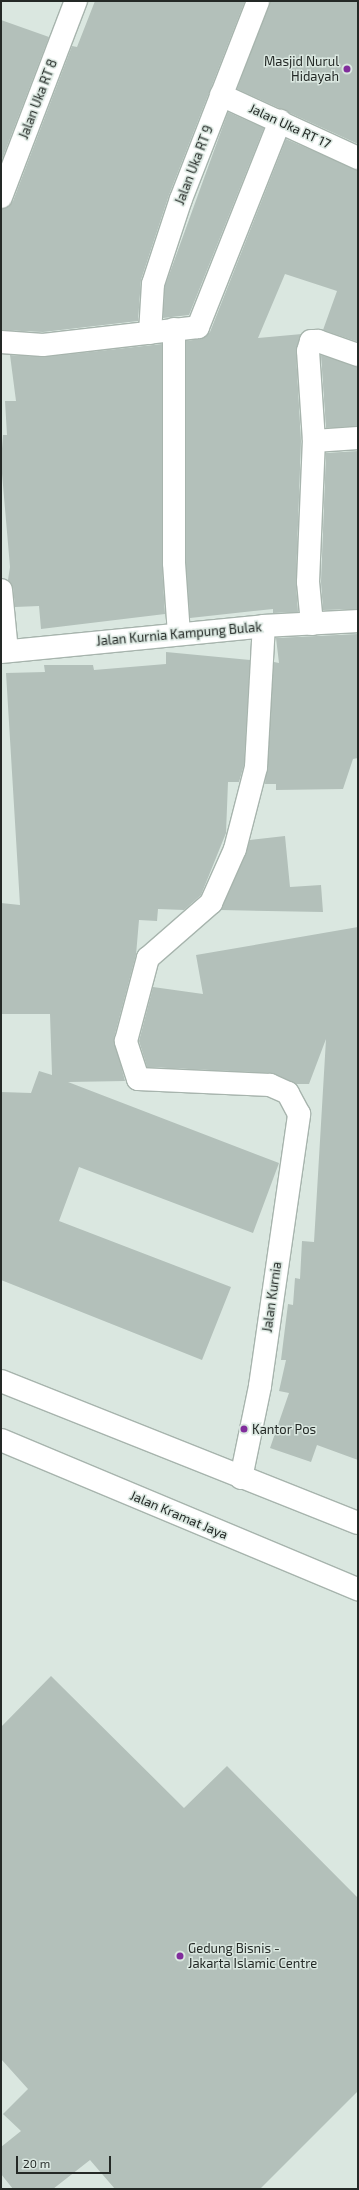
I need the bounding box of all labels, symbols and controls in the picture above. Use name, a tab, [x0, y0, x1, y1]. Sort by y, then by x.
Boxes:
place label: Masjid Nurul Hidayah	[264, 54, 339, 85]
street label: Jalan Uka RT 8	[16, 57, 60, 141]
marker: Masjid Nurul Hidayah	[342, 64, 352, 74]
street label: Jalan Uka RT 17	[247, 100, 333, 152]
street label: Jalan Uka RT 9	[172, 123, 216, 207]
street label: Jalan Kurnia Kampung Bulak	[96, 619, 262, 649]
street label: Jalan Kurnia	[259, 1261, 285, 1333]
place label: Kantor Pos	[252, 1421, 316, 1437]
marker: Kantor Pos	[239, 1424, 249, 1434]
street label: Jalan Kramat Jaya	[128, 1487, 230, 1543]
place label: Gedung Bisnis - Jakarta Islamic Centre	[188, 1941, 317, 1972]
marker: Gedung Bisnis - Jakarta Islamic Centre	[175, 1951, 185, 1961]
scale bar	[18, 2148, 113, 2174]
text: 20 m	[23, 2156, 50, 2170]

